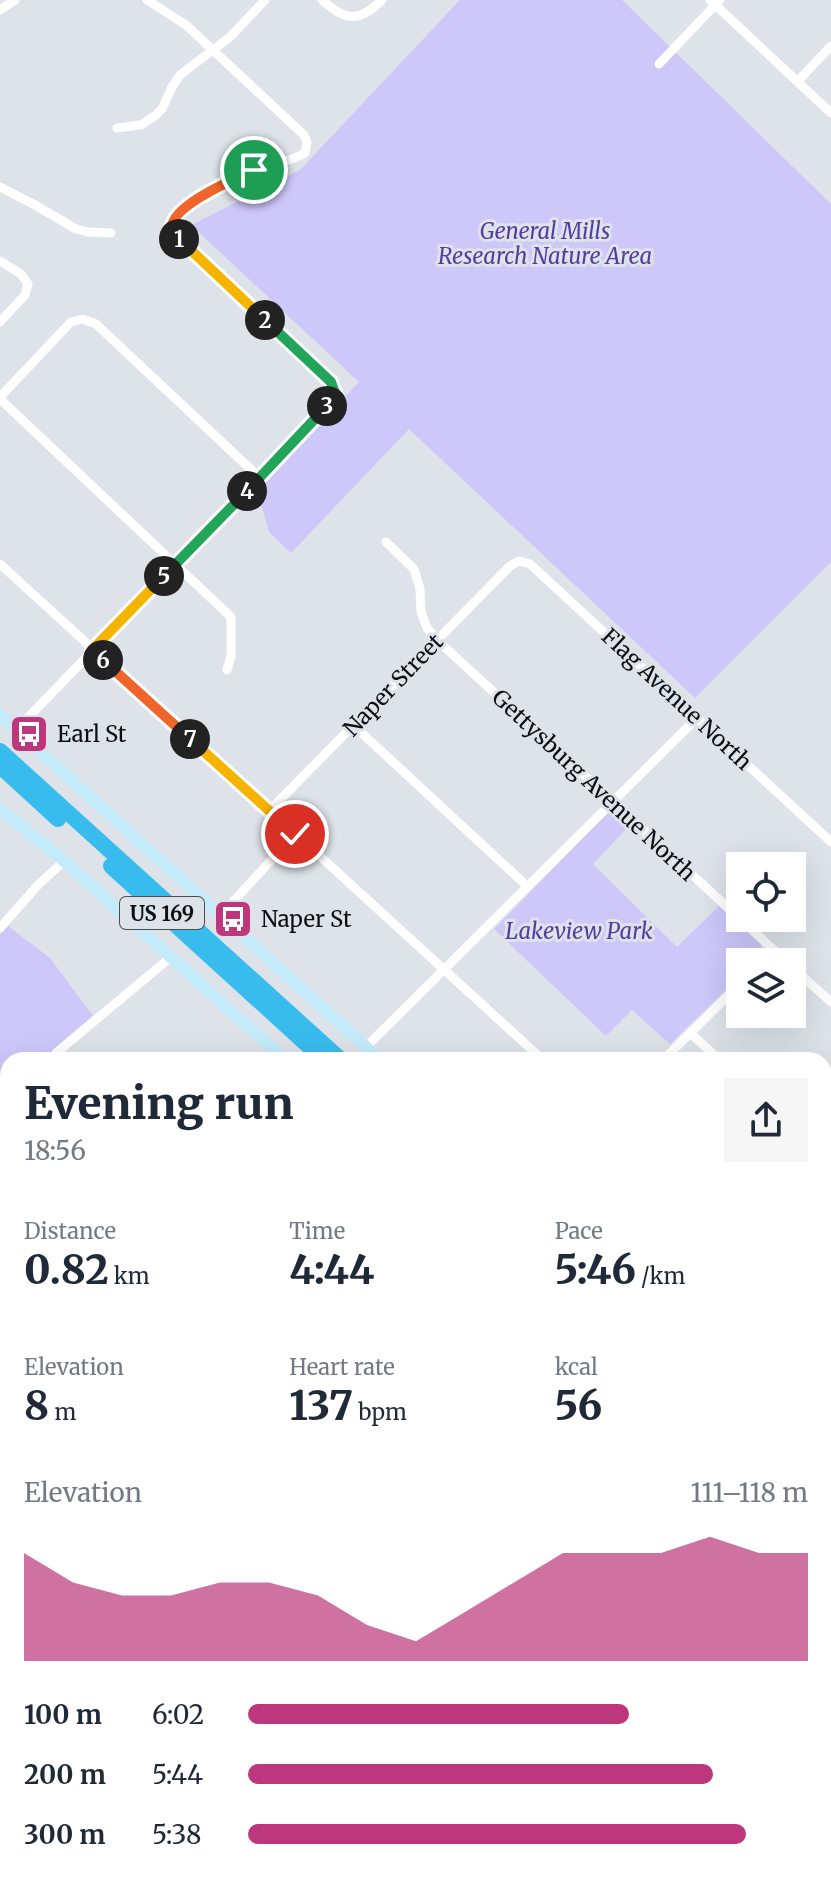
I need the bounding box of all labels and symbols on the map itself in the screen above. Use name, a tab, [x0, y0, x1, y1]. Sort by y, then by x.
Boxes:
pin	[220, 136, 288, 204]
park label: General Mills Research Nature Area	[438, 217, 652, 270]
pin: 1	[159, 219, 199, 259]
pin: 2	[245, 300, 285, 340]
pin: 3	[307, 386, 347, 426]
pin: 4	[227, 471, 267, 511]
pin: 5	[144, 556, 184, 596]
street label: Flag Avenue North	[596, 622, 758, 776]
street label: Naper Street	[337, 628, 449, 742]
pin: 6	[83, 640, 123, 680]
street label: Gettysburg Avenue North	[486, 683, 702, 887]
bus stop icon: Earl St	[8, 713, 50, 755]
pin: 7	[170, 719, 210, 759]
place label: Earl St	[57, 720, 127, 748]
pin	[261, 800, 329, 868]
road number: US 169	[120, 897, 204, 929]
bus stop icon: Naper St	[212, 898, 254, 940]
place label: Naper St	[261, 905, 352, 933]
park label: Lakeview Park	[505, 917, 653, 945]

